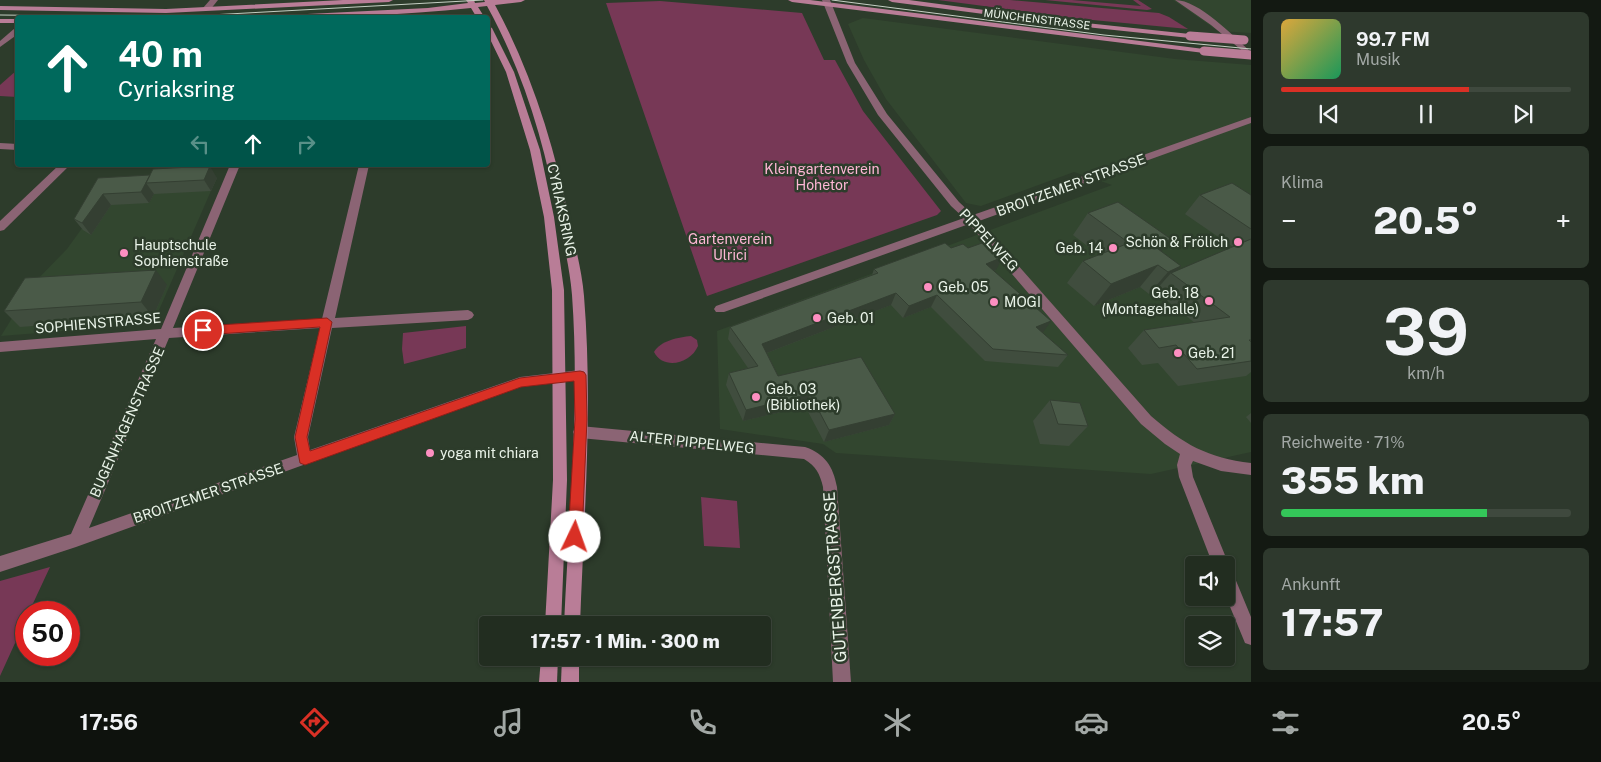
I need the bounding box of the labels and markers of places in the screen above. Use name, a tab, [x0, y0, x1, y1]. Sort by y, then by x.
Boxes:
place label: Schön & Frölich	[1125, 234, 1228, 250]
marker: Schön & Frölich	[1232, 236, 1244, 248]
place label: Hauptschule Sophienstraße	[134, 237, 229, 269]
place label: Geb. 14	[1055, 240, 1103, 256]
marker: Geb. 14	[1107, 242, 1119, 254]
marker: Hauptschule Sophienstraße	[118, 247, 130, 259]
place label: Geb. 05	[938, 279, 989, 295]
marker: Geb. 05	[922, 281, 934, 293]
place label: Geb. 18 (Montagehalle)	[1101, 285, 1199, 317]
place label: MOGI	[1004, 294, 1041, 310]
marker: Geb. 18 (Montagehalle)	[1203, 295, 1215, 307]
marker: MOGI	[988, 296, 1000, 308]
pin	[182, 309, 224, 351]
place label: Geb. 01	[827, 310, 874, 326]
marker: Geb. 01	[811, 312, 823, 324]
place label: Geb. 21	[1188, 345, 1235, 361]
marker: Geb. 21	[1172, 347, 1184, 359]
place label: Geb. 03 (Bibliothek)	[766, 381, 840, 413]
marker: Geb. 03 (Bibliothek)	[750, 391, 762, 403]
place label: yoga mit chiara	[440, 445, 539, 461]
marker: yoga mit chiara	[424, 447, 436, 459]

